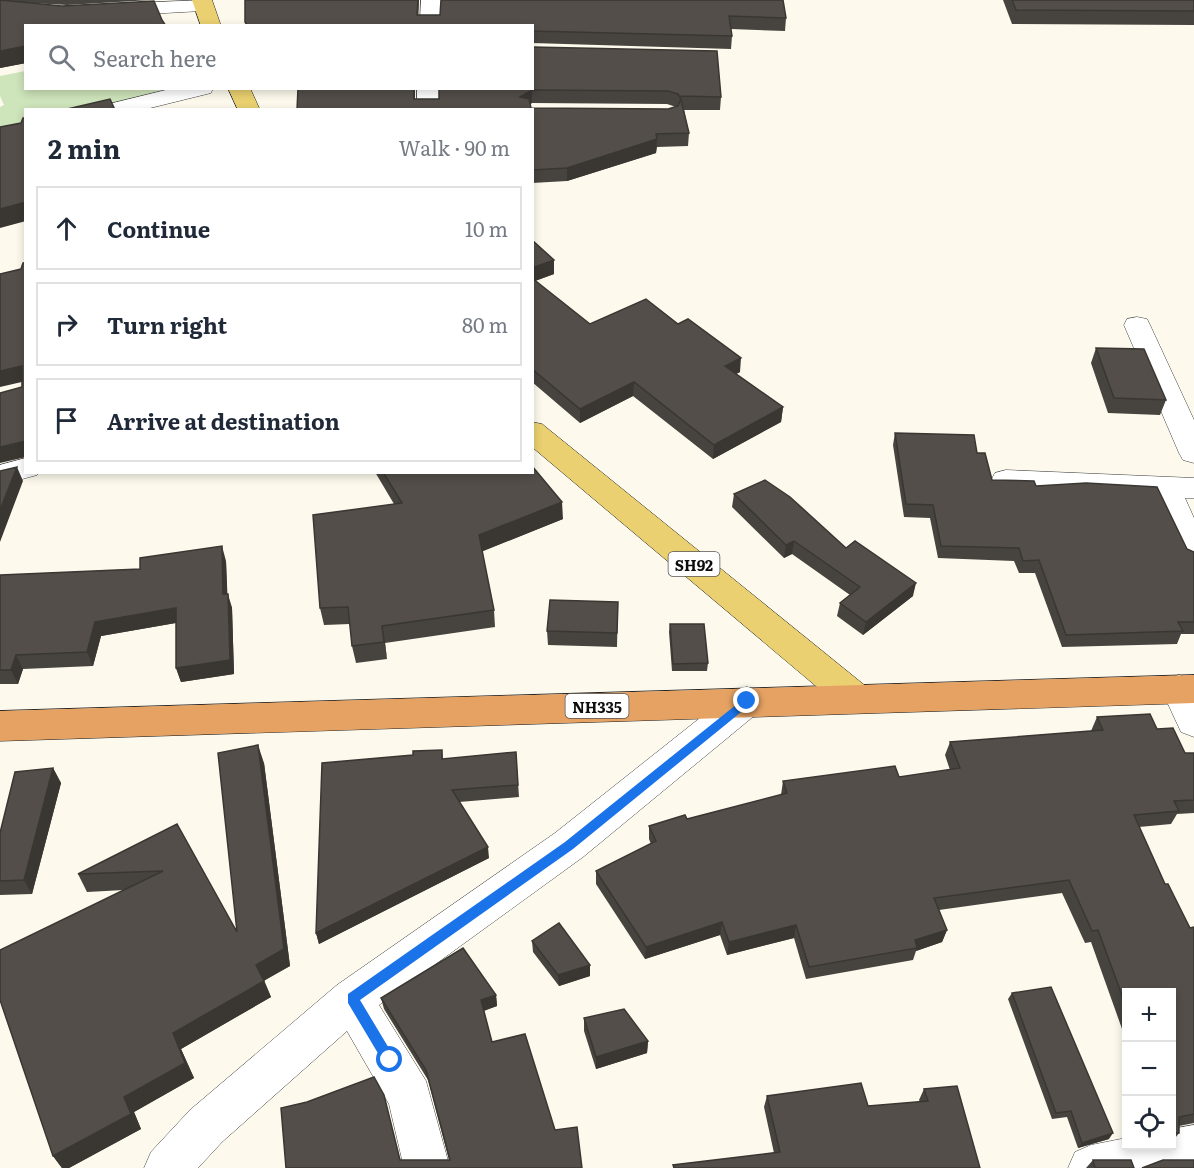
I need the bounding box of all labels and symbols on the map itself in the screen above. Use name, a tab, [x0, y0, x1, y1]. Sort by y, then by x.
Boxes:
road number: SH92	[668, 552, 720, 576]
route end	[733, 687, 759, 713]
road number: NH335	[566, 694, 628, 718]
route start	[376, 1046, 402, 1072]

